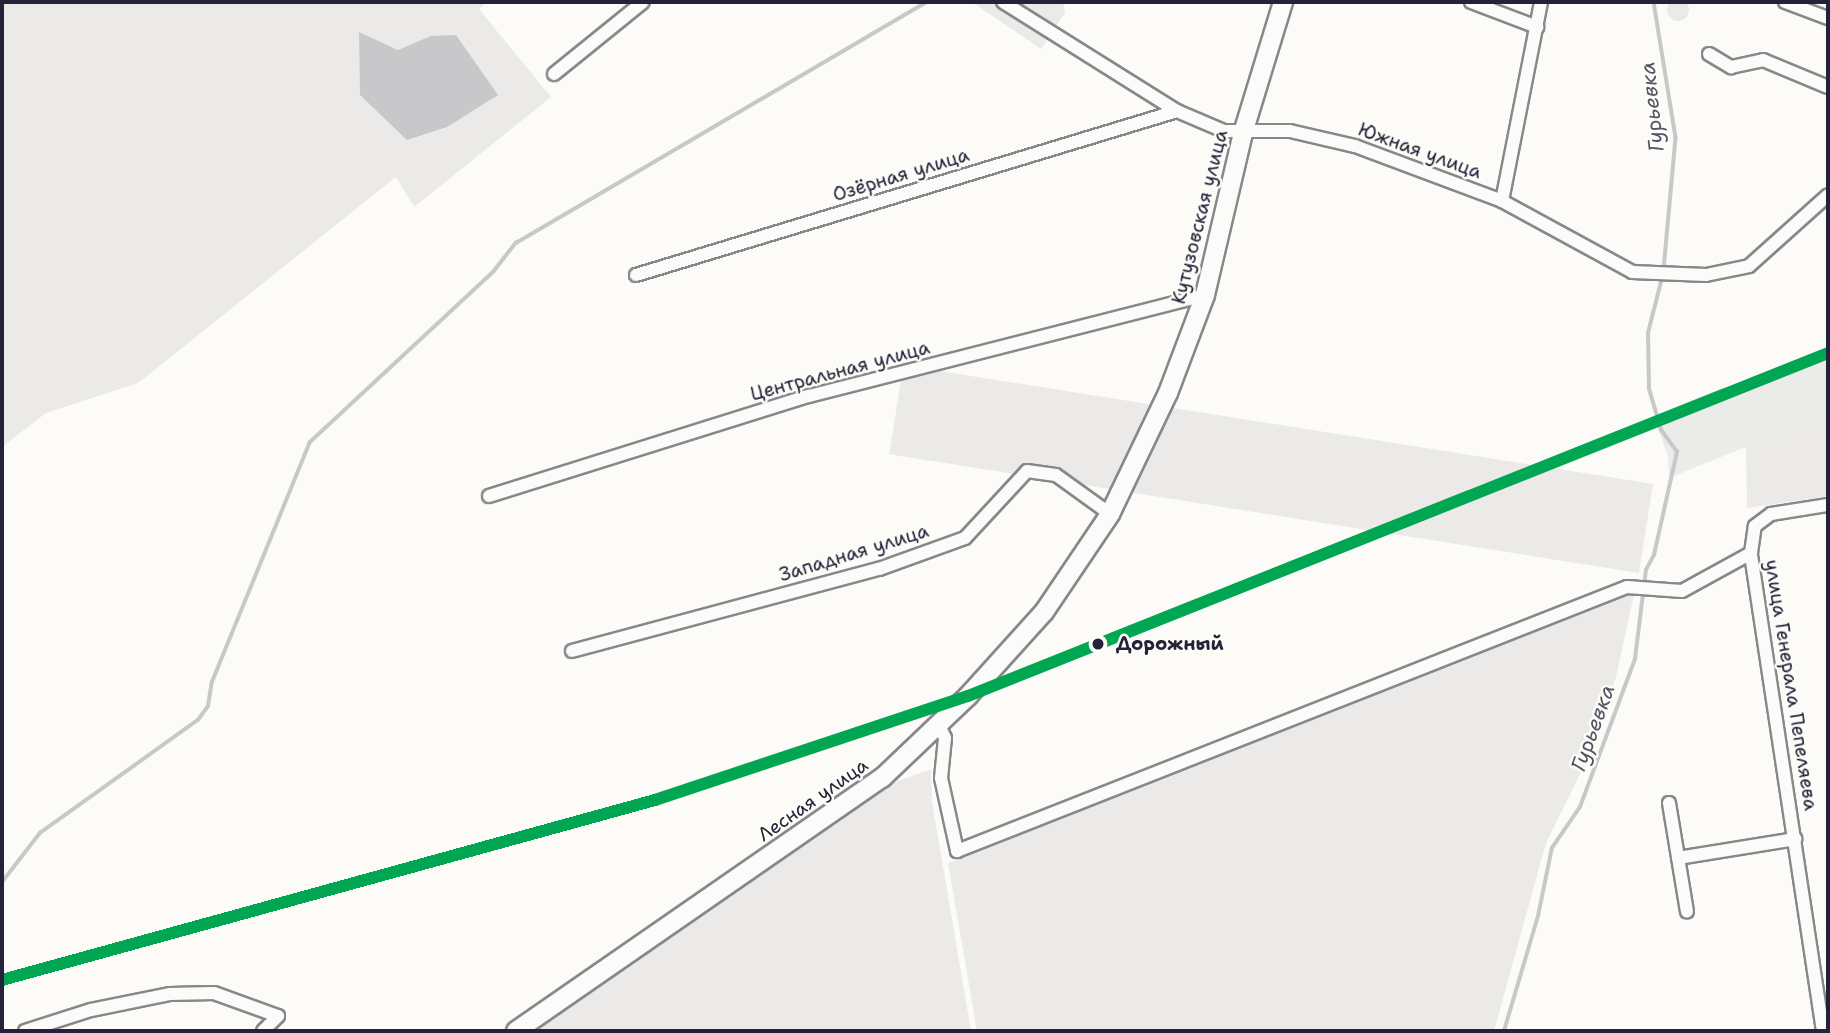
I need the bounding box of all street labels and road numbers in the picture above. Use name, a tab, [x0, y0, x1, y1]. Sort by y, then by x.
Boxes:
street label: Южная улица	[1355, 118, 1485, 184]
street label: Кутузовская улица	[1167, 128, 1233, 306]
street label: Озёрная улица	[830, 143, 972, 207]
street label: Центральная улица	[748, 336, 932, 406]
street label: Западная улица	[776, 519, 932, 587]
street label: улица Генерала Пепеляева	[1760, 558, 1822, 812]
street label: Лесная улица	[753, 754, 873, 846]

